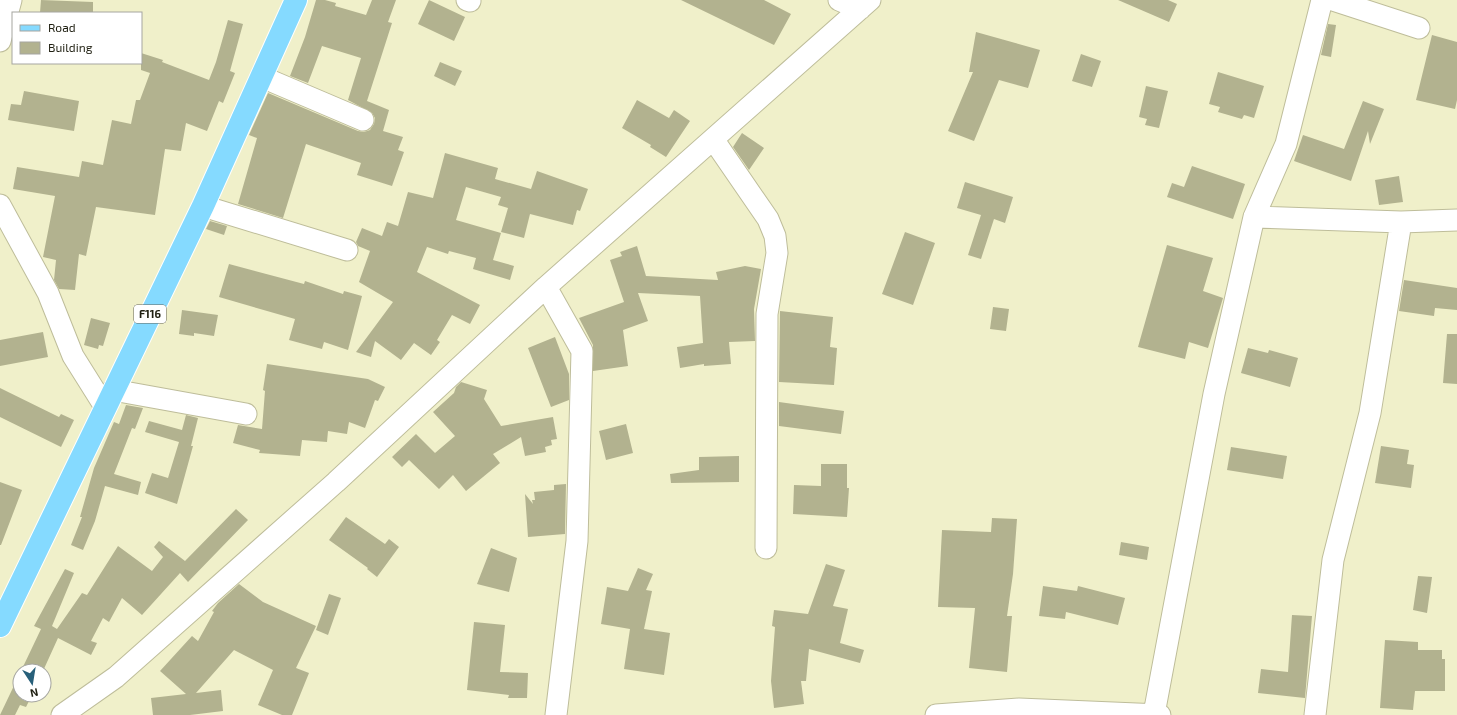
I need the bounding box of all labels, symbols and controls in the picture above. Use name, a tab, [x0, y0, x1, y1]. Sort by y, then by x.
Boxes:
legend	[12, 12, 142, 64]
text: Road	[48, 20, 76, 34]
text: Building	[48, 40, 93, 54]
road number: F116	[134, 305, 166, 323]
north arrow	[12, 663, 52, 703]
text: N	[29, 686, 39, 700]

